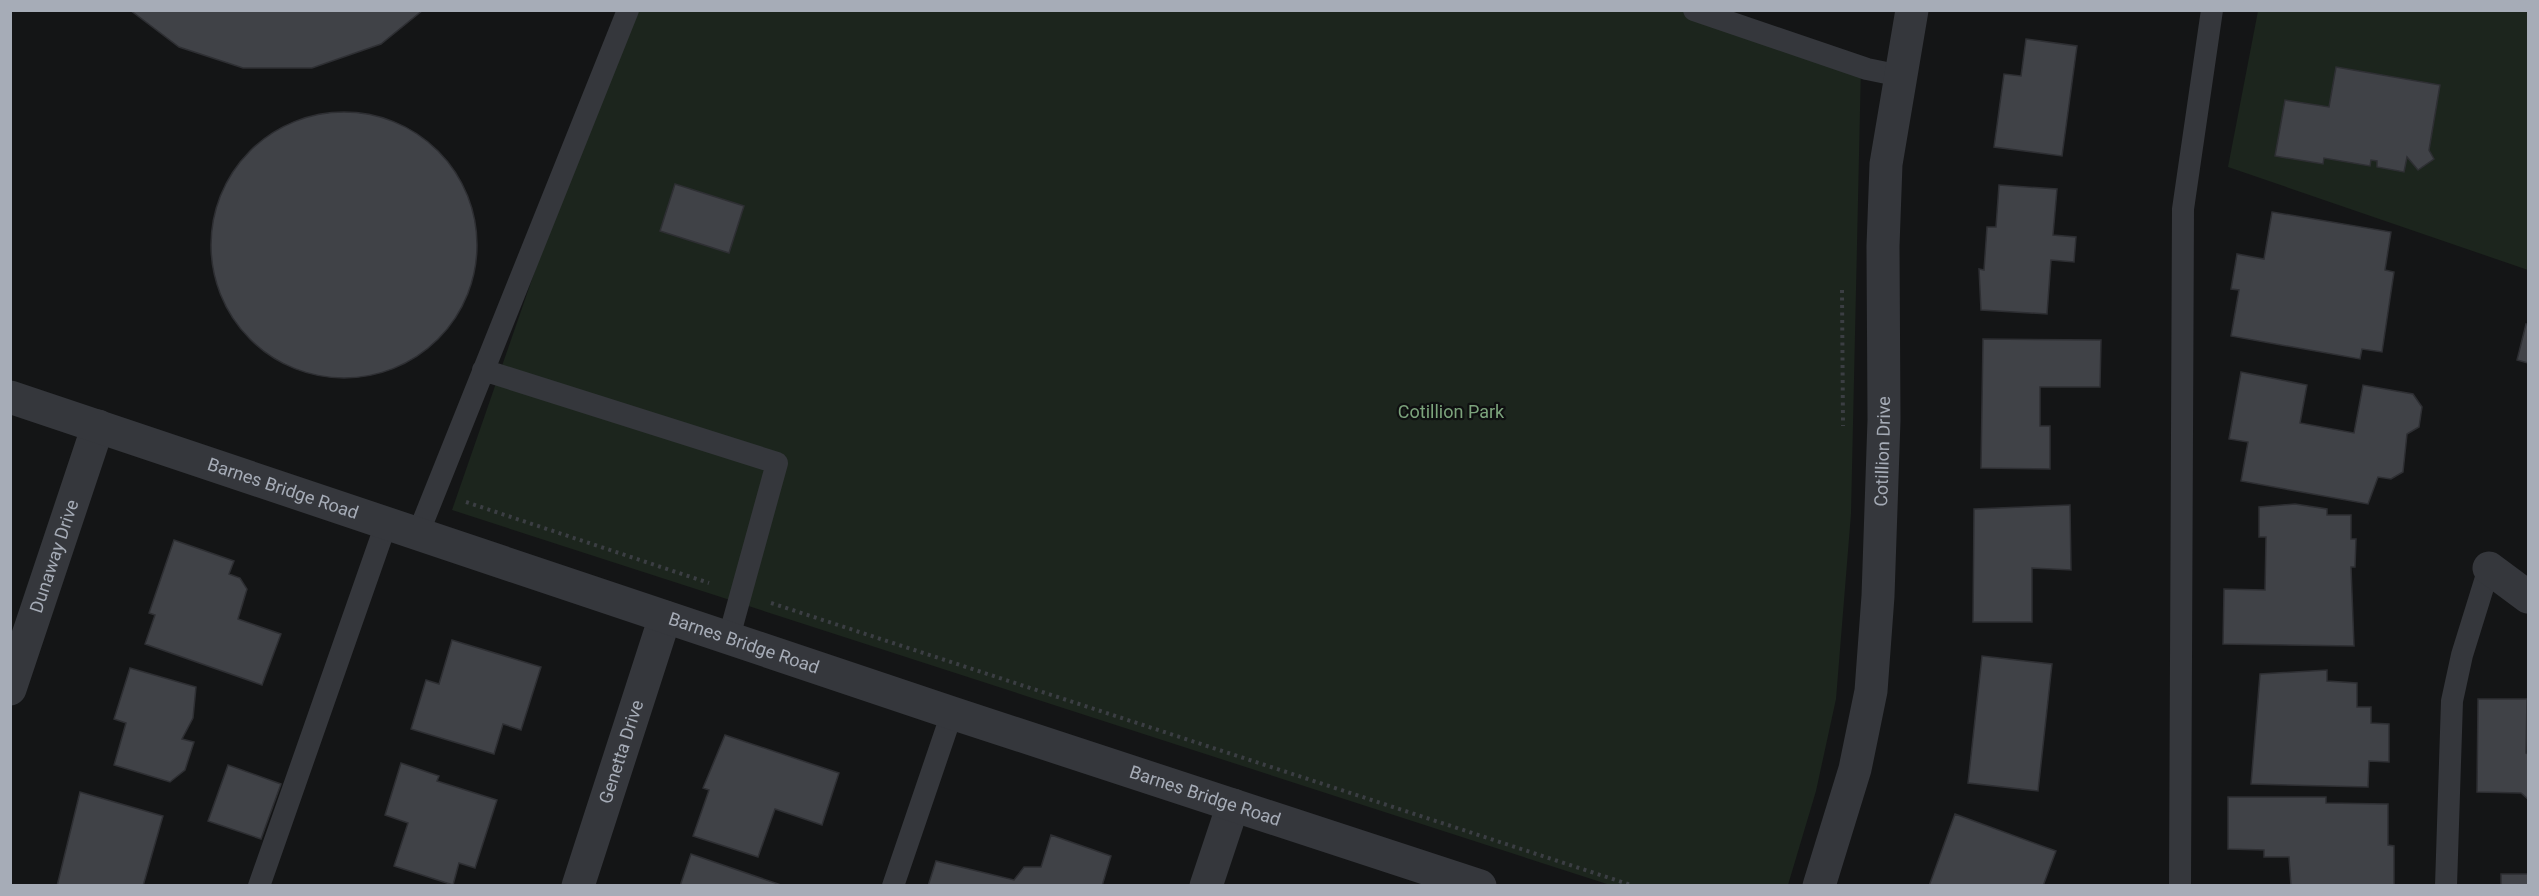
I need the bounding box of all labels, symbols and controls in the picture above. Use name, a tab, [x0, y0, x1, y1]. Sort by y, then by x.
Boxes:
street label: Cotillion Drive	[1870, 396, 1894, 507]
park label: Cotillion Park	[1398, 401, 1505, 422]
street label: Barnes Bridge Road	[205, 453, 361, 523]
street label: Dunaway Drive	[25, 497, 83, 615]
street label: Barnes Bridge Road	[666, 608, 822, 678]
street label: Genetta Drive	[594, 697, 647, 806]
street label: Barnes Bridge Road	[1127, 761, 1284, 830]

